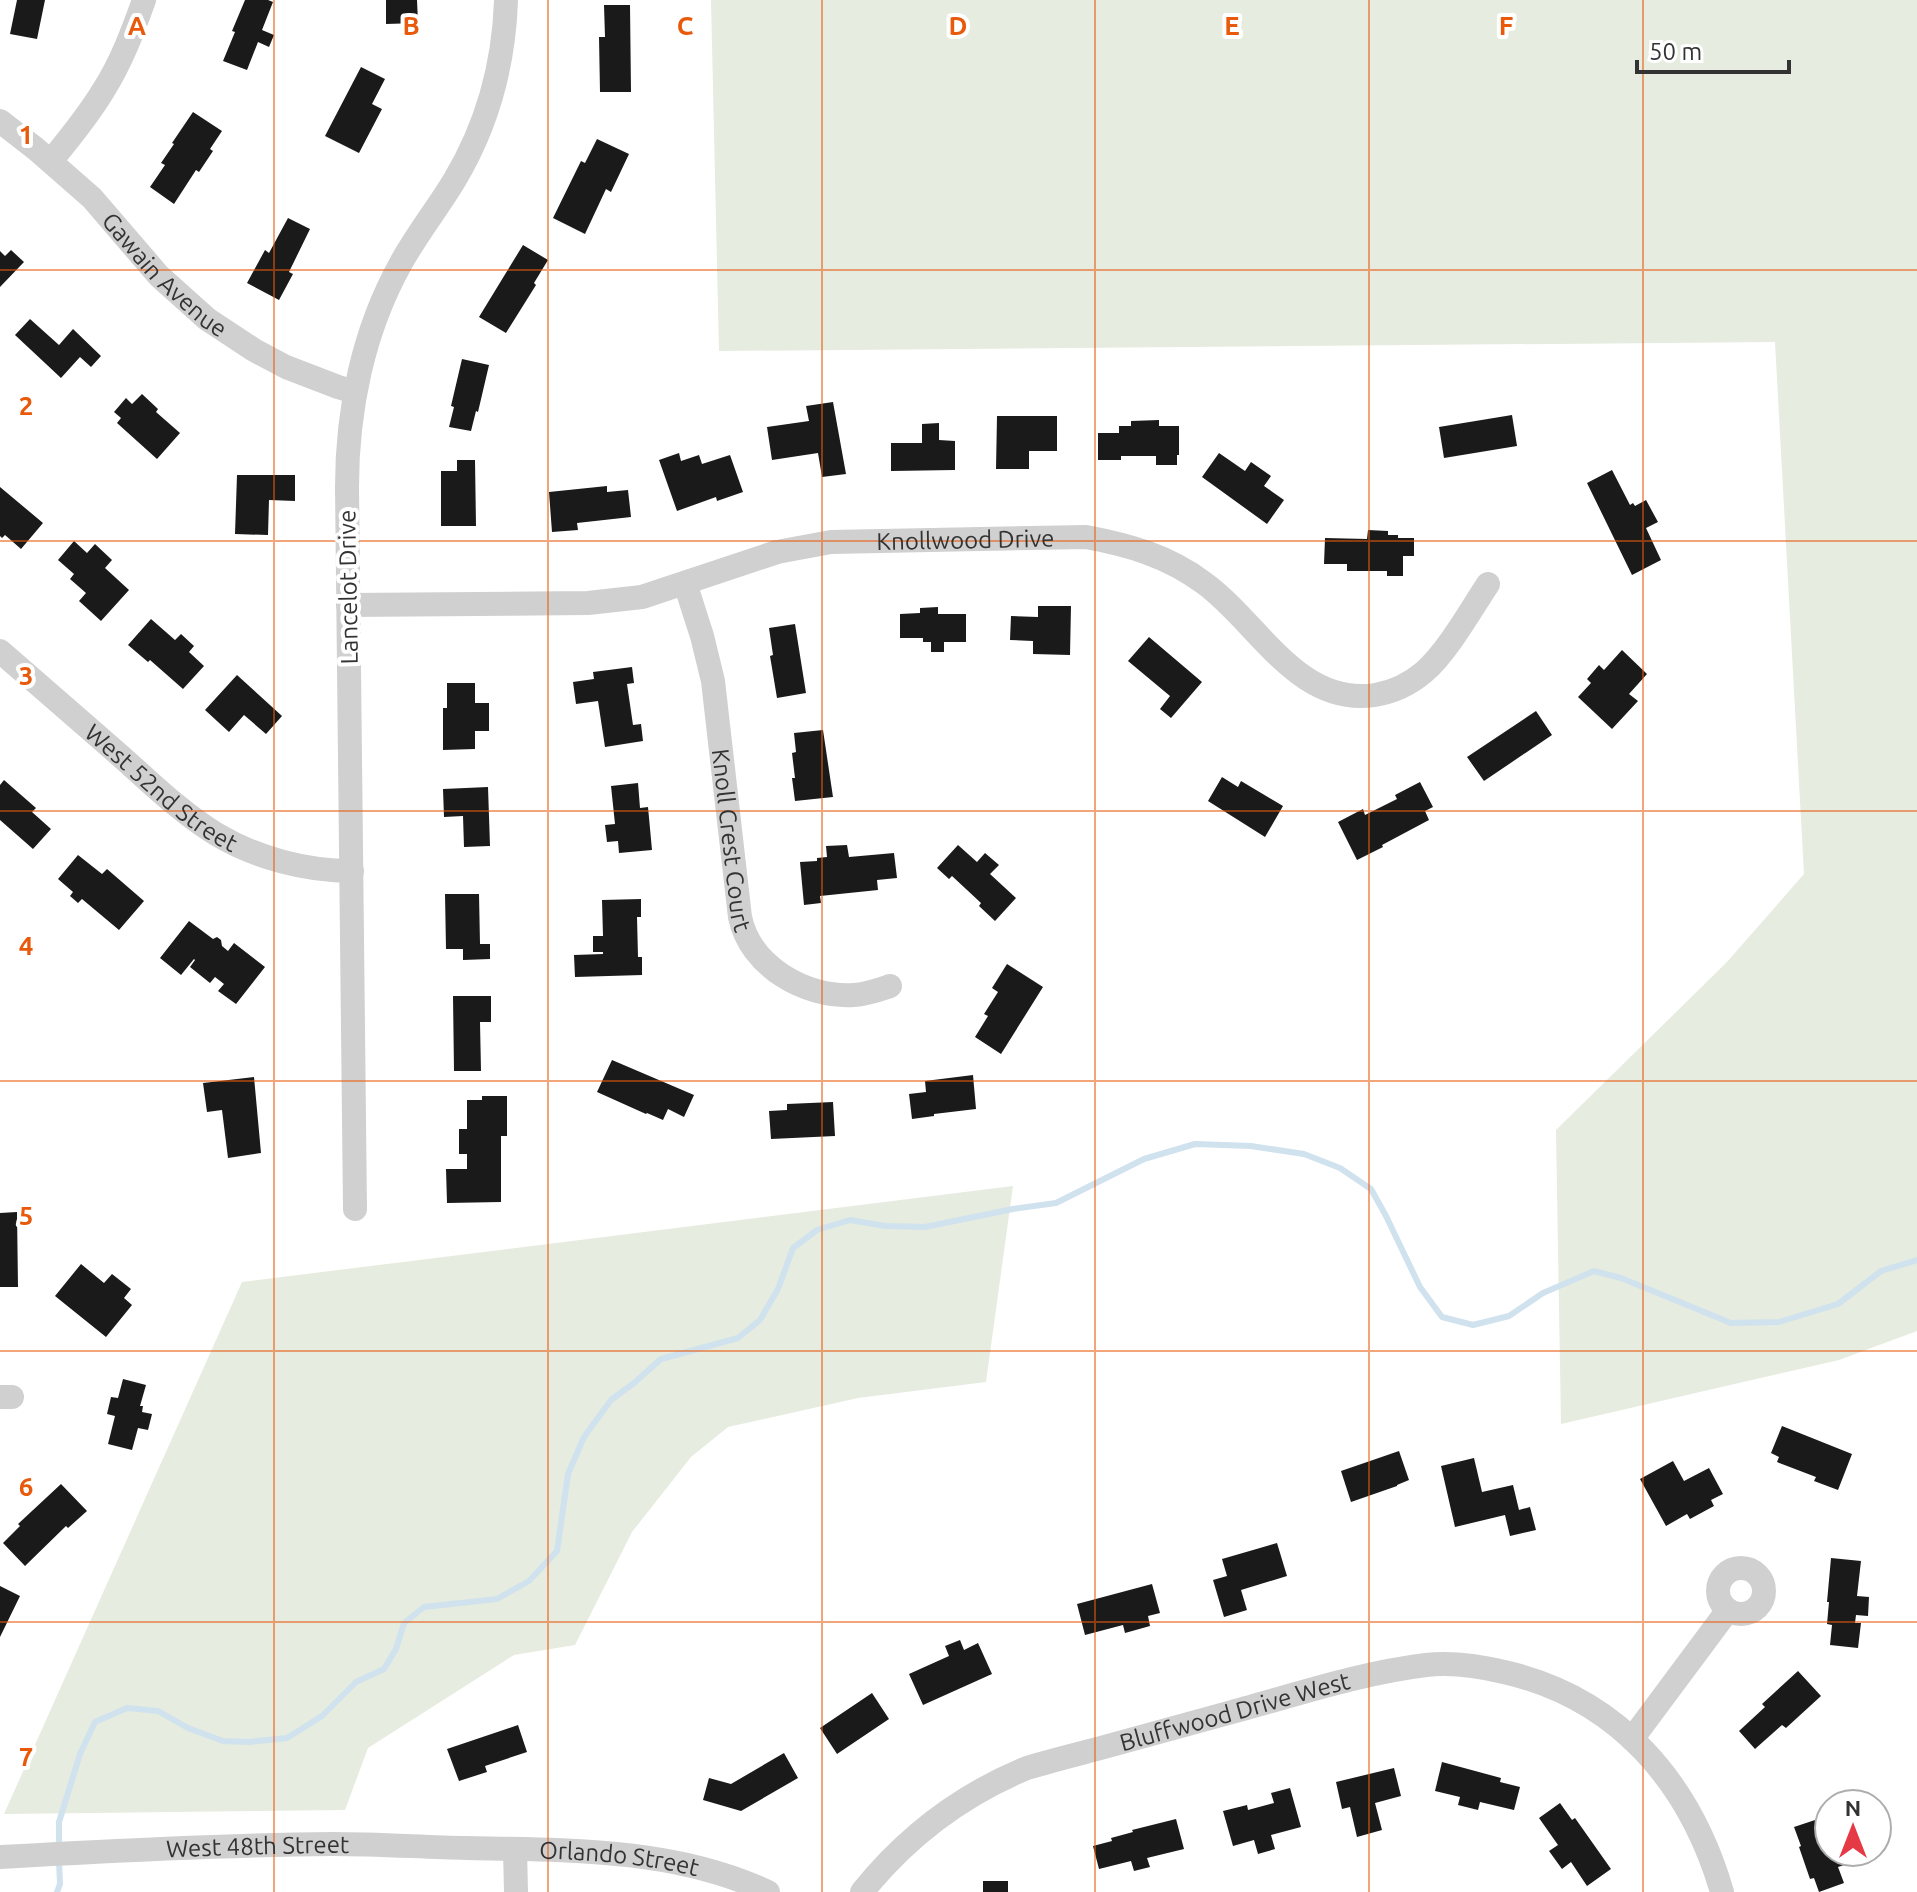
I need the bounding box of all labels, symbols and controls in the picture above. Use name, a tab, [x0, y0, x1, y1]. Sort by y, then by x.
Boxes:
text: A	[128, 11, 147, 40]
text: B	[402, 11, 420, 40]
text: C	[677, 11, 694, 40]
text: D	[949, 11, 967, 40]
text: E	[1224, 11, 1240, 40]
text: F	[1499, 11, 1513, 40]
scale bar	[1637, 24, 1789, 74]
text: 50 m	[1649, 38, 1702, 65]
text: 1	[19, 120, 33, 149]
street label: Gawain Avenue	[97, 207, 232, 342]
text: 2	[19, 391, 33, 420]
street label: Lancelot Drive	[333, 509, 363, 665]
street label: Knollwood Drive	[876, 524, 1055, 555]
text: 3	[19, 661, 33, 690]
street label: West 52nd Street	[80, 718, 242, 857]
street label: Knoll Crest Court	[707, 747, 757, 936]
text: 4	[19, 931, 33, 960]
text: 5	[19, 1201, 33, 1230]
text: 6	[19, 1472, 33, 1501]
street label: Bluffwood Drive West	[1117, 1666, 1353, 1756]
text: 7	[19, 1742, 33, 1771]
north arrow	[1813, 1788, 1893, 1868]
text: N	[1845, 1795, 1861, 1820]
street label: West 48th Street	[166, 1830, 350, 1862]
street label: Orlando Street	[539, 1836, 702, 1881]

